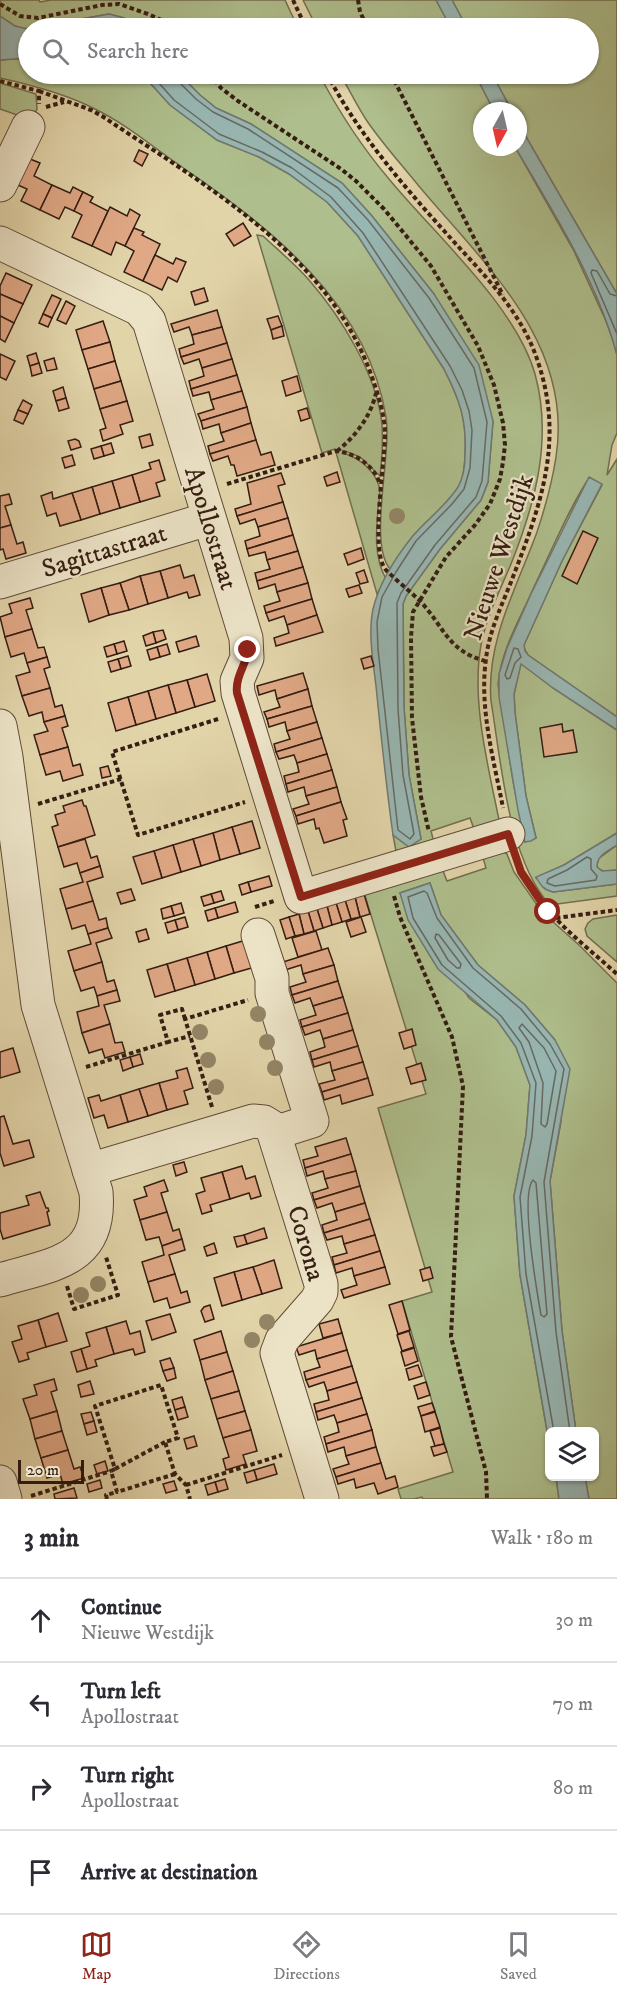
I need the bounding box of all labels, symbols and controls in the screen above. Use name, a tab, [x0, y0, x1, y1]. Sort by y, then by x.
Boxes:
search box	[18, 18, 599, 84]
icon: search	[39, 35, 72, 68]
text: Search here	[87, 38, 189, 65]
north arrow	[473, 102, 527, 156]
street label: Apollostraat	[176, 463, 245, 594]
street label: Nieuwe Westdijk	[457, 470, 542, 645]
street label: Sagittastraat	[38, 517, 171, 586]
route end	[234, 636, 260, 662]
route start	[534, 898, 560, 924]
street label: Corona	[279, 1202, 332, 1285]
map controls	[545, 1427, 599, 1481]
button: layers	[545, 1427, 599, 1481]
scale bar	[18, 1457, 84, 1484]
text: 20 m	[27, 1460, 59, 1480]
text: 3 min	[24, 1522, 79, 1555]
text: Walk · 180 m	[491, 1526, 593, 1551]
text: Continue	[81, 1594, 162, 1621]
icon: ahead	[24, 1604, 57, 1637]
text: 30 m	[555, 1608, 593, 1633]
text: Nieuwe Westdijk	[81, 1621, 214, 1646]
text: Turn left	[81, 1678, 161, 1705]
icon: left	[24, 1688, 57, 1721]
text: 70 m	[552, 1692, 593, 1717]
text: Apollostraat	[81, 1705, 179, 1730]
text: Turn right	[81, 1762, 174, 1789]
icon: right	[24, 1772, 57, 1805]
text: 80 m	[553, 1776, 593, 1801]
text: Apollostraat	[81, 1789, 179, 1814]
icon: arrive	[24, 1856, 57, 1889]
text: Arrive at destination	[81, 1859, 258, 1886]
tab: Map	[80, 1928, 113, 1984]
tab: Directions	[273, 1928, 340, 1984]
tab: Saved	[500, 1928, 537, 1984]

